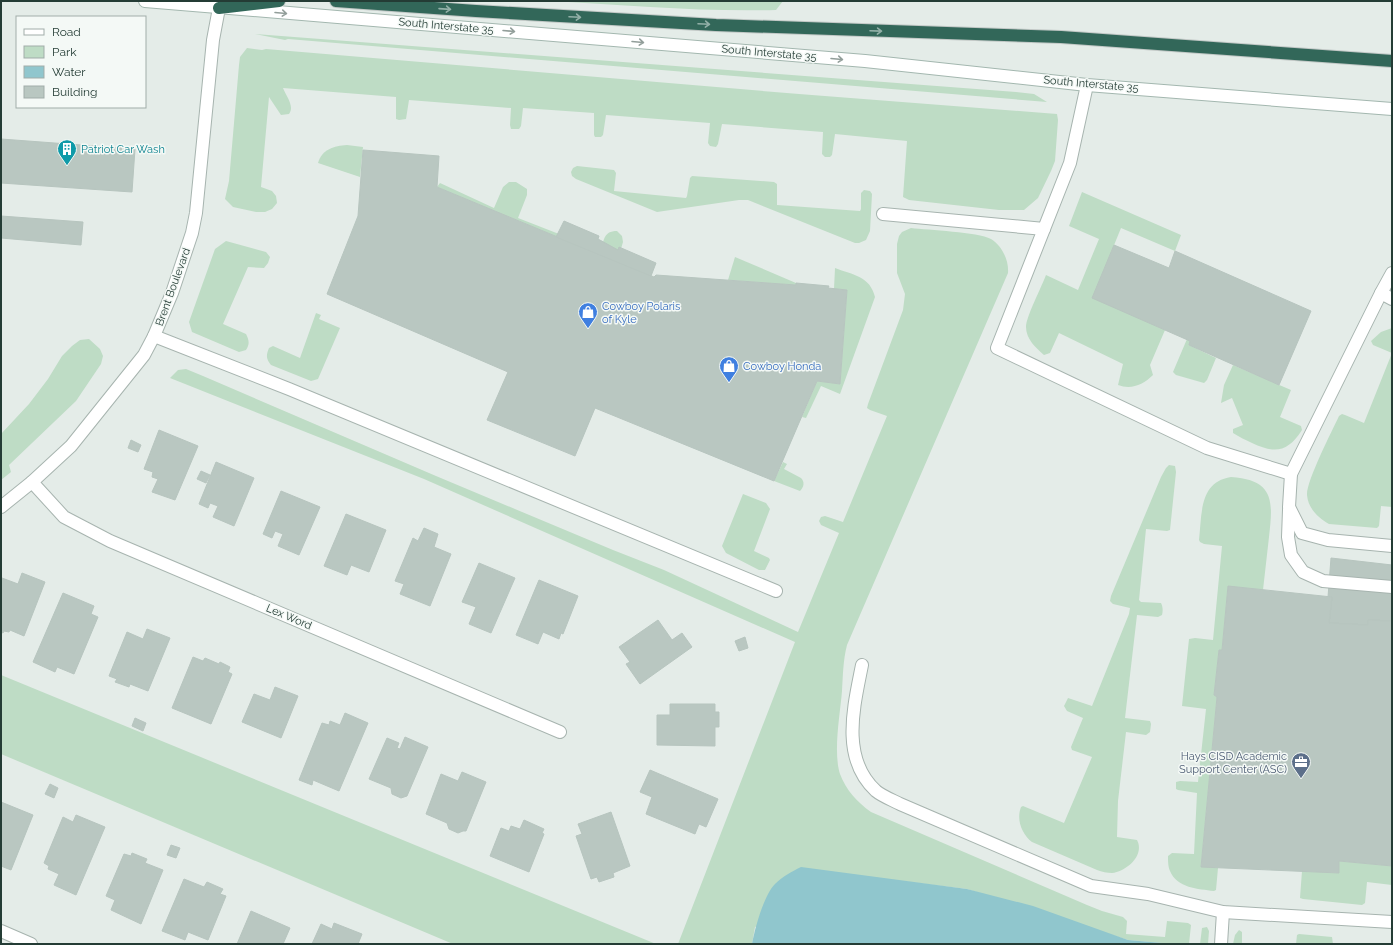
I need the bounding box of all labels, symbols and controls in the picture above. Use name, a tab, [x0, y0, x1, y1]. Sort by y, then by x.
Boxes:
one-way arrow	[438, 5, 451, 12]
one-way arrow	[274, 9, 287, 16]
one-way arrow	[568, 13, 581, 20]
street label: South Interstate 35	[398, 15, 494, 37]
legend	[16, 16, 146, 108]
one-way arrow	[697, 21, 710, 28]
text: Road	[52, 25, 81, 39]
one-way arrow	[869, 27, 882, 35]
one-way arrow	[502, 28, 515, 35]
one-way arrow	[631, 38, 644, 45]
street label: South Interstate 35	[721, 42, 817, 64]
text: Park	[52, 45, 77, 59]
one-way arrow	[830, 55, 843, 62]
text: Water	[52, 65, 86, 79]
street label: South Interstate 35	[1043, 73, 1139, 95]
text: Building	[52, 85, 98, 99]
building icon: Patriot Car Wash	[56, 138, 78, 166]
place label: Patriot Car Wash	[81, 143, 165, 156]
street label: Brent Boulevard	[153, 246, 193, 328]
place label: Cowboy Polaris of Kyle	[602, 300, 680, 326]
shop icon: Cowboy Polaris of Kyle	[577, 301, 599, 329]
shop icon: Cowboy Honda	[718, 355, 740, 383]
place label: Cowboy Honda	[743, 360, 821, 373]
street label: Lex Word	[264, 602, 314, 632]
place label: Hays CISD Academic Support Center (ASC)	[1179, 750, 1287, 776]
office icon: Hays CISD Academic Support Center (ASC)	[1290, 751, 1312, 779]

